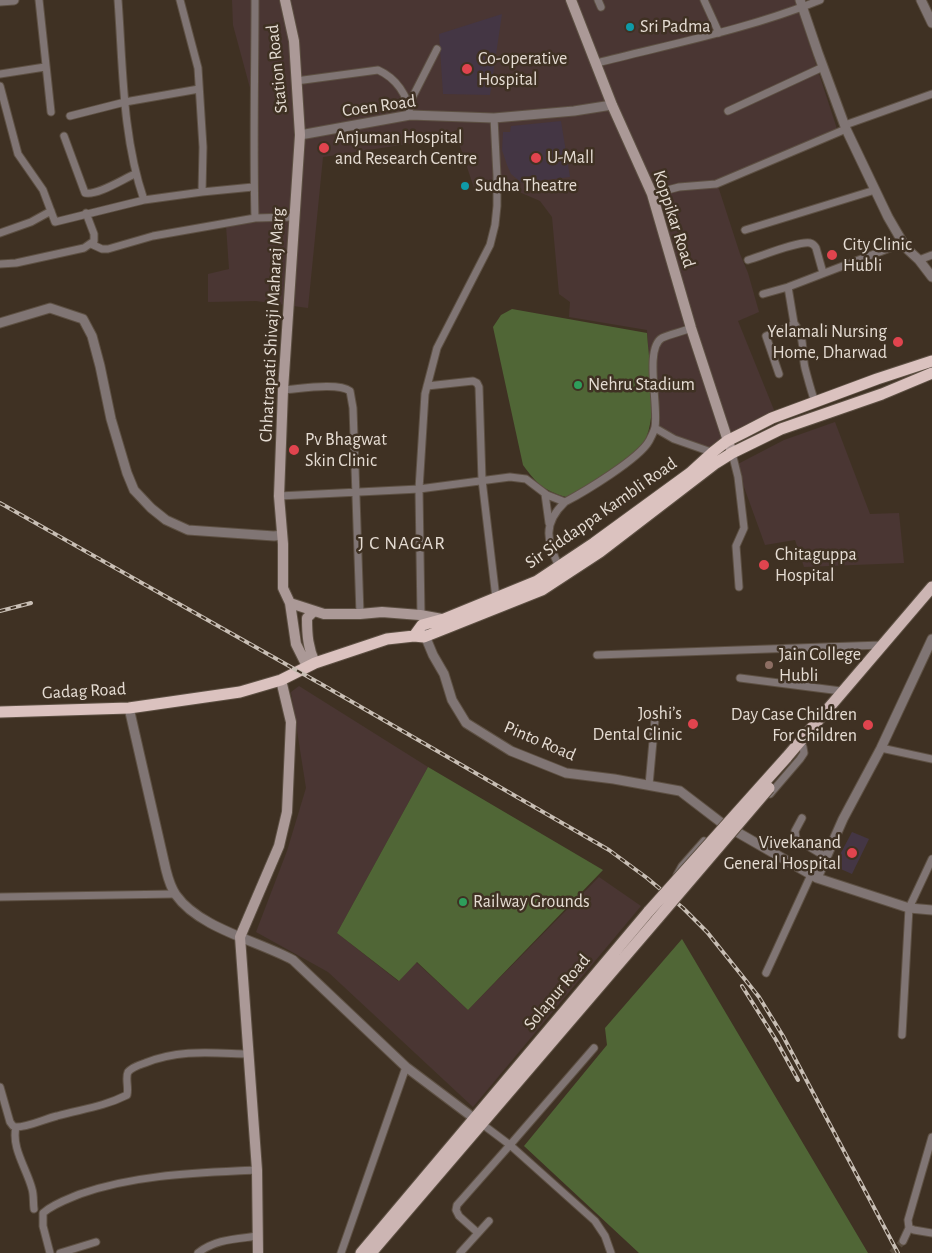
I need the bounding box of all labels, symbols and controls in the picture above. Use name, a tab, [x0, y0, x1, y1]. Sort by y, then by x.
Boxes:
place label: Sri Padma	[640, 16, 711, 38]
marker: Sri Padma	[624, 21, 636, 33]
street label: Station Road	[262, 23, 292, 115]
place label: Co-operative Hospital	[478, 48, 567, 90]
marker: Co-operative Hospital	[460, 62, 474, 76]
street label: Coen Road	[341, 90, 417, 122]
place label: Anjuman Hospital and Research Centre	[335, 127, 477, 170]
marker: Anjuman Hospital and Research Centre	[317, 141, 331, 155]
place label: U-Mall	[547, 147, 594, 169]
marker: U-Mall	[529, 151, 543, 165]
street label: Koppikar Road	[648, 167, 700, 271]
place label: Sudha Theatre	[475, 175, 577, 197]
marker: Sudha Theatre	[459, 180, 471, 192]
street label: Chhatrapati Shivaji Maharaj Marg	[255, 207, 289, 443]
place label: City Clinic Hubli	[843, 234, 912, 276]
marker: City Clinic Hubli	[825, 248, 839, 262]
place label: Yelamali Nursing Home, Dharwad	[767, 321, 887, 364]
marker: Yelamali Nursing Home, Dharwad	[891, 335, 905, 349]
place label: Nehru Stadium	[588, 374, 695, 396]
marker: Nehru Stadium	[572, 379, 584, 391]
place label: Pv Bhagwat Skin Clinic	[305, 429, 387, 472]
marker: Pv Bhagwat Skin Clinic	[287, 443, 301, 457]
street label: Sir Siddappa Kambli Road	[521, 453, 681, 573]
district label: J C NAGAR	[357, 532, 447, 554]
place label: Chitaguppa Hospital	[775, 544, 857, 586]
marker: Chitaguppa Hospital	[757, 558, 771, 572]
place label: Jain College Hubli	[779, 644, 861, 686]
marker: Jain College Hubli	[763, 659, 775, 671]
street label: Gadag Road	[41, 678, 127, 704]
place label: Joshi’s Dental Clinic	[593, 703, 682, 746]
place label: Day Case Children For Children	[731, 704, 857, 746]
street label: Pinto Road	[501, 716, 579, 766]
marker: Joshi’s Dental Clinic	[686, 717, 700, 731]
marker: Day Case Children For Children	[861, 718, 875, 732]
place label: Vivekanand General Hospital	[724, 832, 841, 874]
marker: Vivekanand General Hospital	[845, 846, 859, 860]
place label: Railway Grounds	[473, 891, 590, 913]
marker: Railway Grounds	[457, 896, 469, 908]
street label: Solapur Road	[519, 950, 595, 1034]

